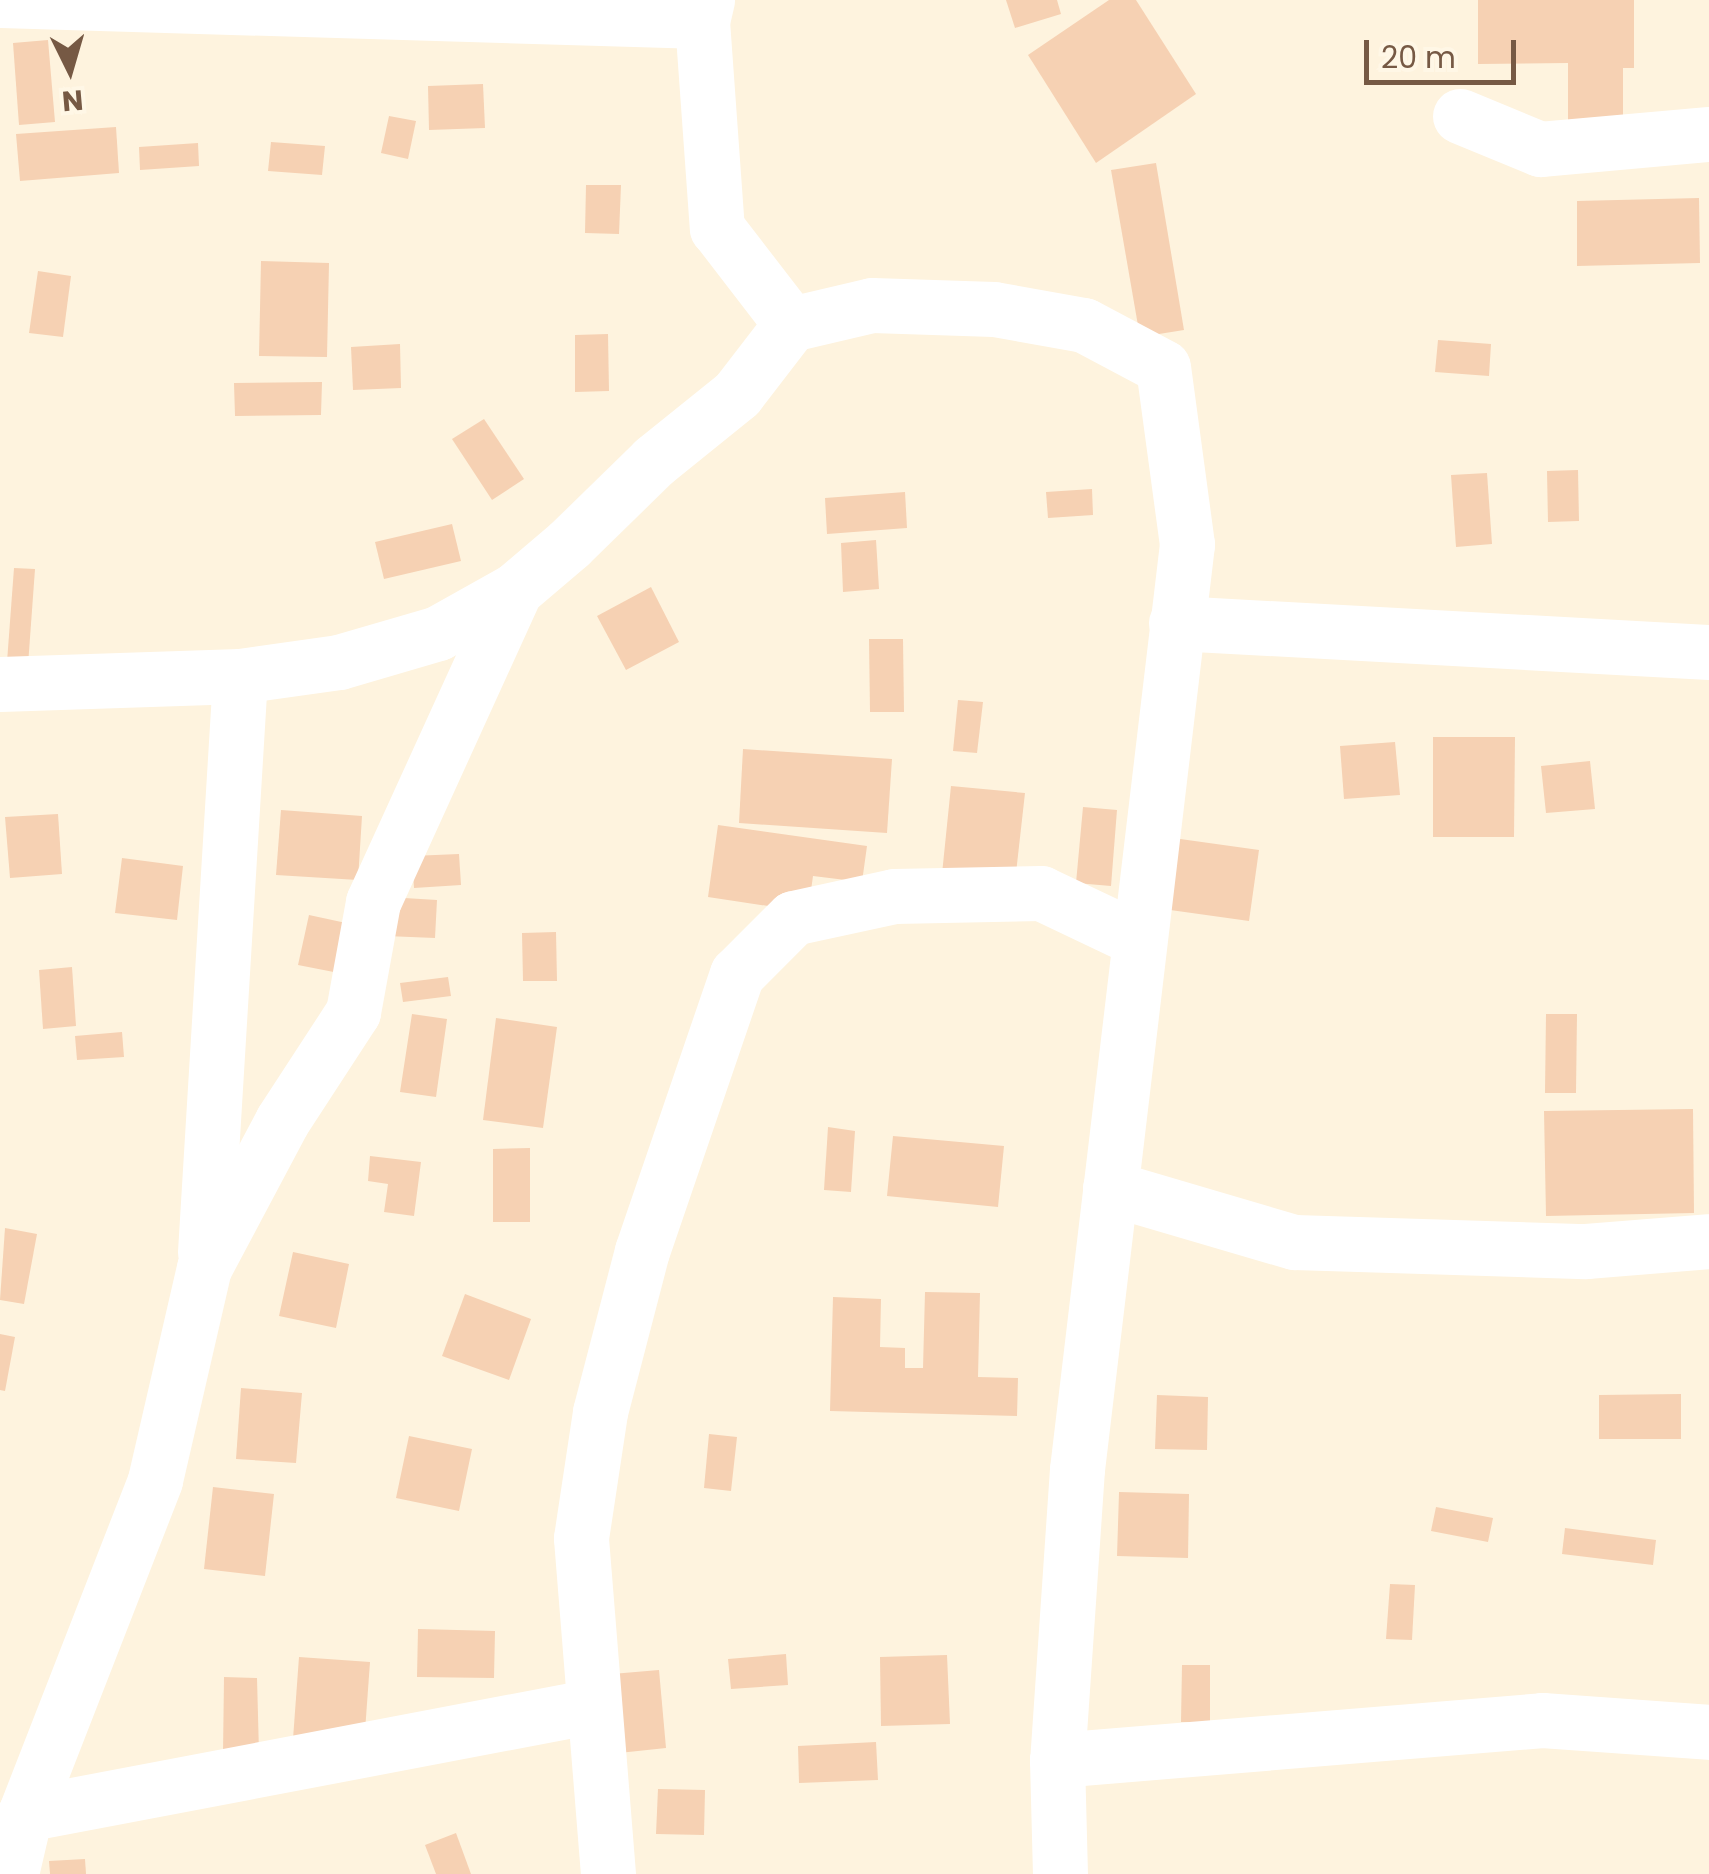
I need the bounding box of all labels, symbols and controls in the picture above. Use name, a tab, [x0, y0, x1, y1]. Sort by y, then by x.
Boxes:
north arrow	[20, 20, 120, 120]
scale bar	[1369, 20, 1522, 82]
text: 20 m	[1381, 36, 1456, 79]
text: N	[60, 80, 85, 121]

